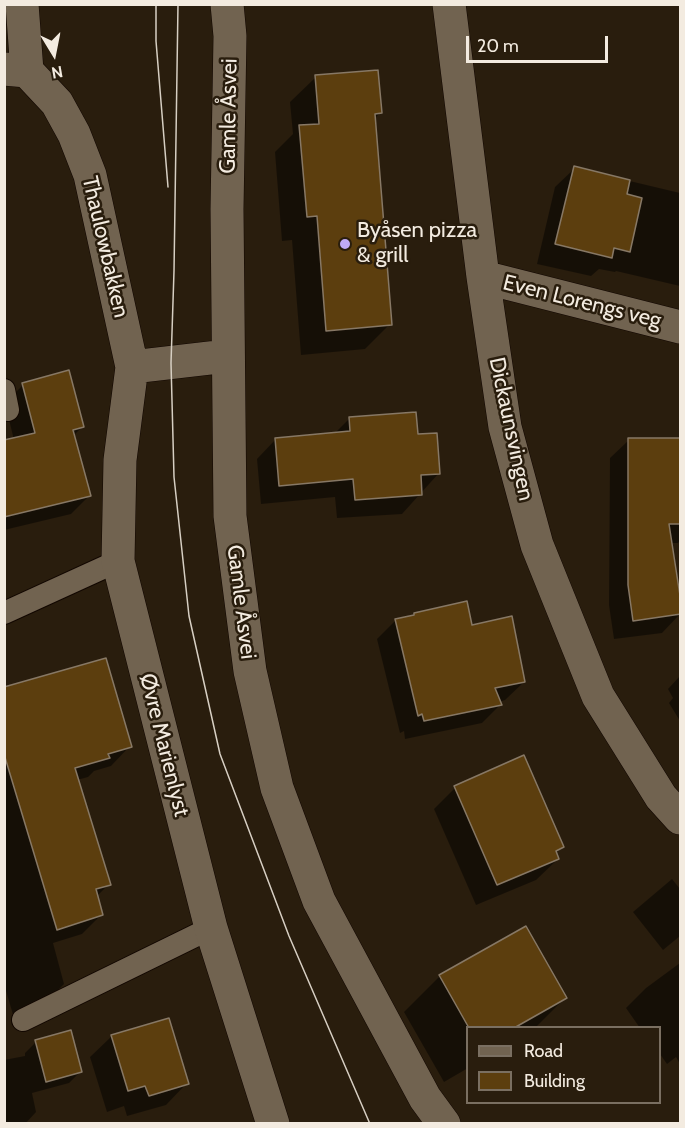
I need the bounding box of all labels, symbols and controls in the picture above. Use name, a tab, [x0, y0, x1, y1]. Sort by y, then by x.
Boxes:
north arrow	[24, 24, 84, 84]
scale bar	[469, 24, 612, 62]
text: 20 m	[477, 35, 519, 57]
street label: Gamle Åsvei	[215, 58, 243, 174]
text: N	[50, 62, 64, 83]
street label: Thaulowbakken	[76, 174, 134, 320]
place label: Byåsen pizza & grill	[357, 218, 477, 270]
marker: Byåsen pizza & grill	[338, 237, 352, 251]
street label: Even Lorengs veg	[500, 270, 664, 334]
street label: Dickaunsvingen	[483, 355, 539, 503]
street label: Gamle Åsvei	[221, 543, 261, 661]
street label: Øvre Marienlyst	[133, 671, 195, 819]
legend	[466, 1026, 661, 1104]
text: Road	[524, 1040, 563, 1062]
text: Building	[524, 1070, 585, 1092]

